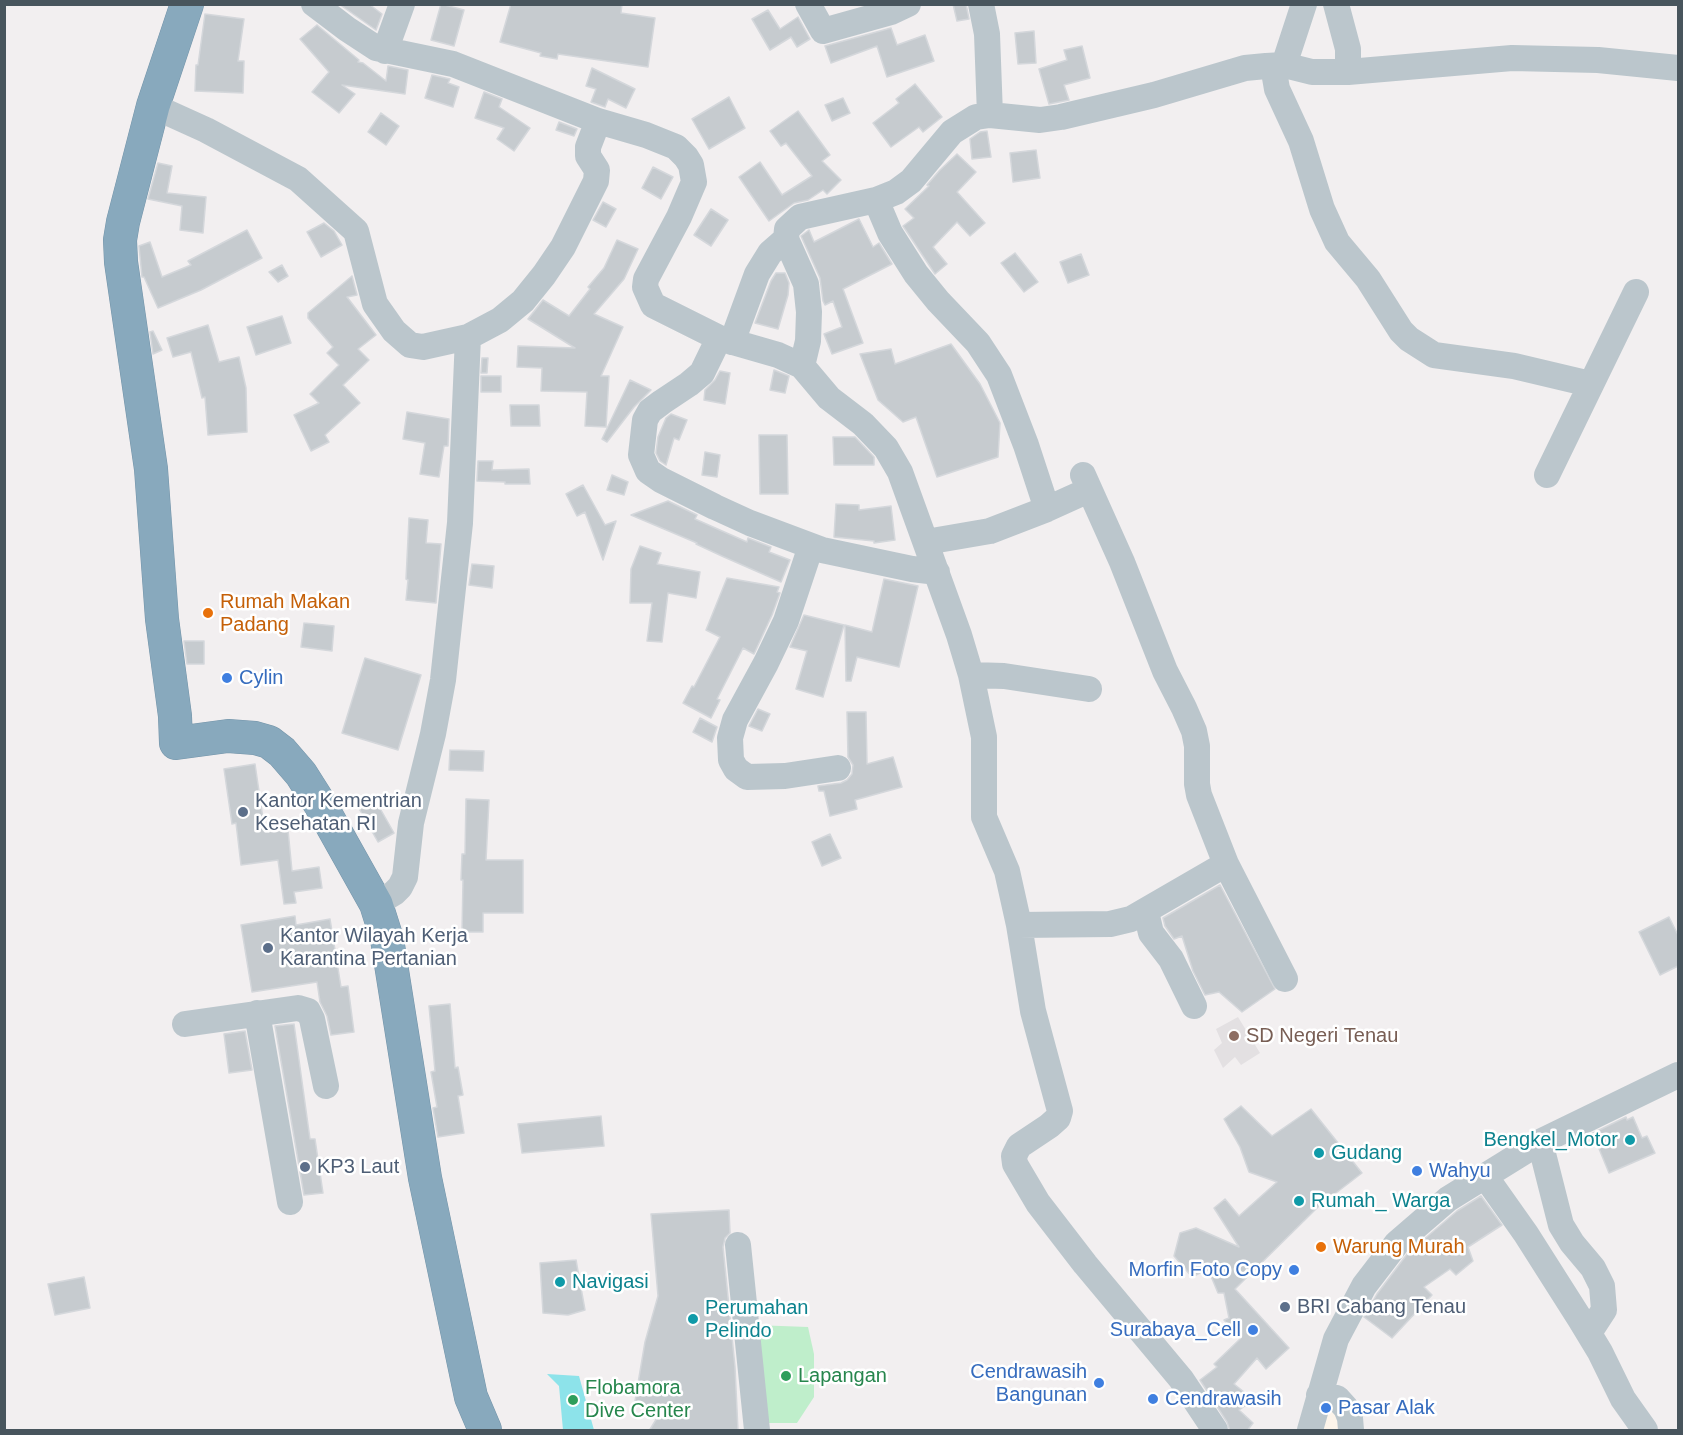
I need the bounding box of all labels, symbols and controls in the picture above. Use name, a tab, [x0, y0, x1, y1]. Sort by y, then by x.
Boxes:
place label: Rumah Makan Padang	[220, 590, 350, 637]
marker: Rumah Makan Padang	[201, 606, 215, 620]
place label: Cylin	[239, 666, 283, 690]
marker: Cylin	[220, 671, 234, 685]
place label: Kantor Kementrian Kesehatan RI	[255, 789, 422, 836]
marker: Kantor Kementrian Kesehatan RI	[236, 805, 250, 819]
place label: Kantor Wilayah Kerja Karantina Pertanian	[280, 924, 468, 971]
marker: Kantor Wilayah Kerja Karantina Pertanian	[261, 941, 275, 955]
place label: SD Negeri Tenau	[1246, 1024, 1398, 1048]
marker: SD Negeri Tenau	[1227, 1029, 1241, 1043]
place label: Bengkel_Motor	[1483, 1128, 1618, 1152]
marker: Bengkel_Motor	[1623, 1133, 1637, 1147]
place label: Gudang	[1331, 1141, 1402, 1165]
marker: Gudang	[1312, 1146, 1326, 1160]
place label: KP3 Laut	[317, 1155, 399, 1179]
place label: Wahyu	[1429, 1159, 1491, 1183]
marker: KP3 Laut	[298, 1160, 312, 1174]
marker: Wahyu	[1410, 1164, 1424, 1178]
place label: Rumah_ Warga	[1311, 1189, 1450, 1213]
marker: Rumah_ Warga	[1292, 1194, 1306, 1208]
place label: Warung Murah	[1333, 1235, 1465, 1259]
marker: Warung Murah	[1314, 1240, 1328, 1254]
place label: Morfin Foto Copy	[1129, 1258, 1282, 1282]
marker: Morfin Foto Copy	[1287, 1263, 1301, 1277]
place label: Navigasi	[572, 1270, 649, 1294]
marker: Navigasi	[553, 1275, 567, 1289]
place label: BRI Cabang Tenau	[1297, 1295, 1466, 1319]
place label: Perumahan Pelindo	[705, 1296, 808, 1343]
marker: BRI Cabang Tenau	[1278, 1300, 1292, 1314]
marker: Perumahan Pelindo	[686, 1312, 700, 1326]
place label: Surabaya_Cell	[1110, 1318, 1241, 1342]
marker: Surabaya_Cell	[1246, 1323, 1260, 1337]
place label: Cendrawasih Bangunan	[970, 1360, 1087, 1407]
place label: Lapangan	[798, 1364, 887, 1388]
marker: Lapangan	[779, 1369, 793, 1383]
place label: Flobamora Dive Center	[585, 1376, 691, 1423]
marker: Cendrawasih Bangunan	[1092, 1376, 1106, 1390]
place label: Cendrawasih	[1165, 1387, 1282, 1411]
marker: Cendrawasih	[1146, 1392, 1160, 1406]
marker: Flobamora Dive Center	[566, 1393, 580, 1407]
place label: Pasar Alak	[1338, 1396, 1435, 1420]
marker: Pasar Alak	[1319, 1401, 1333, 1415]

